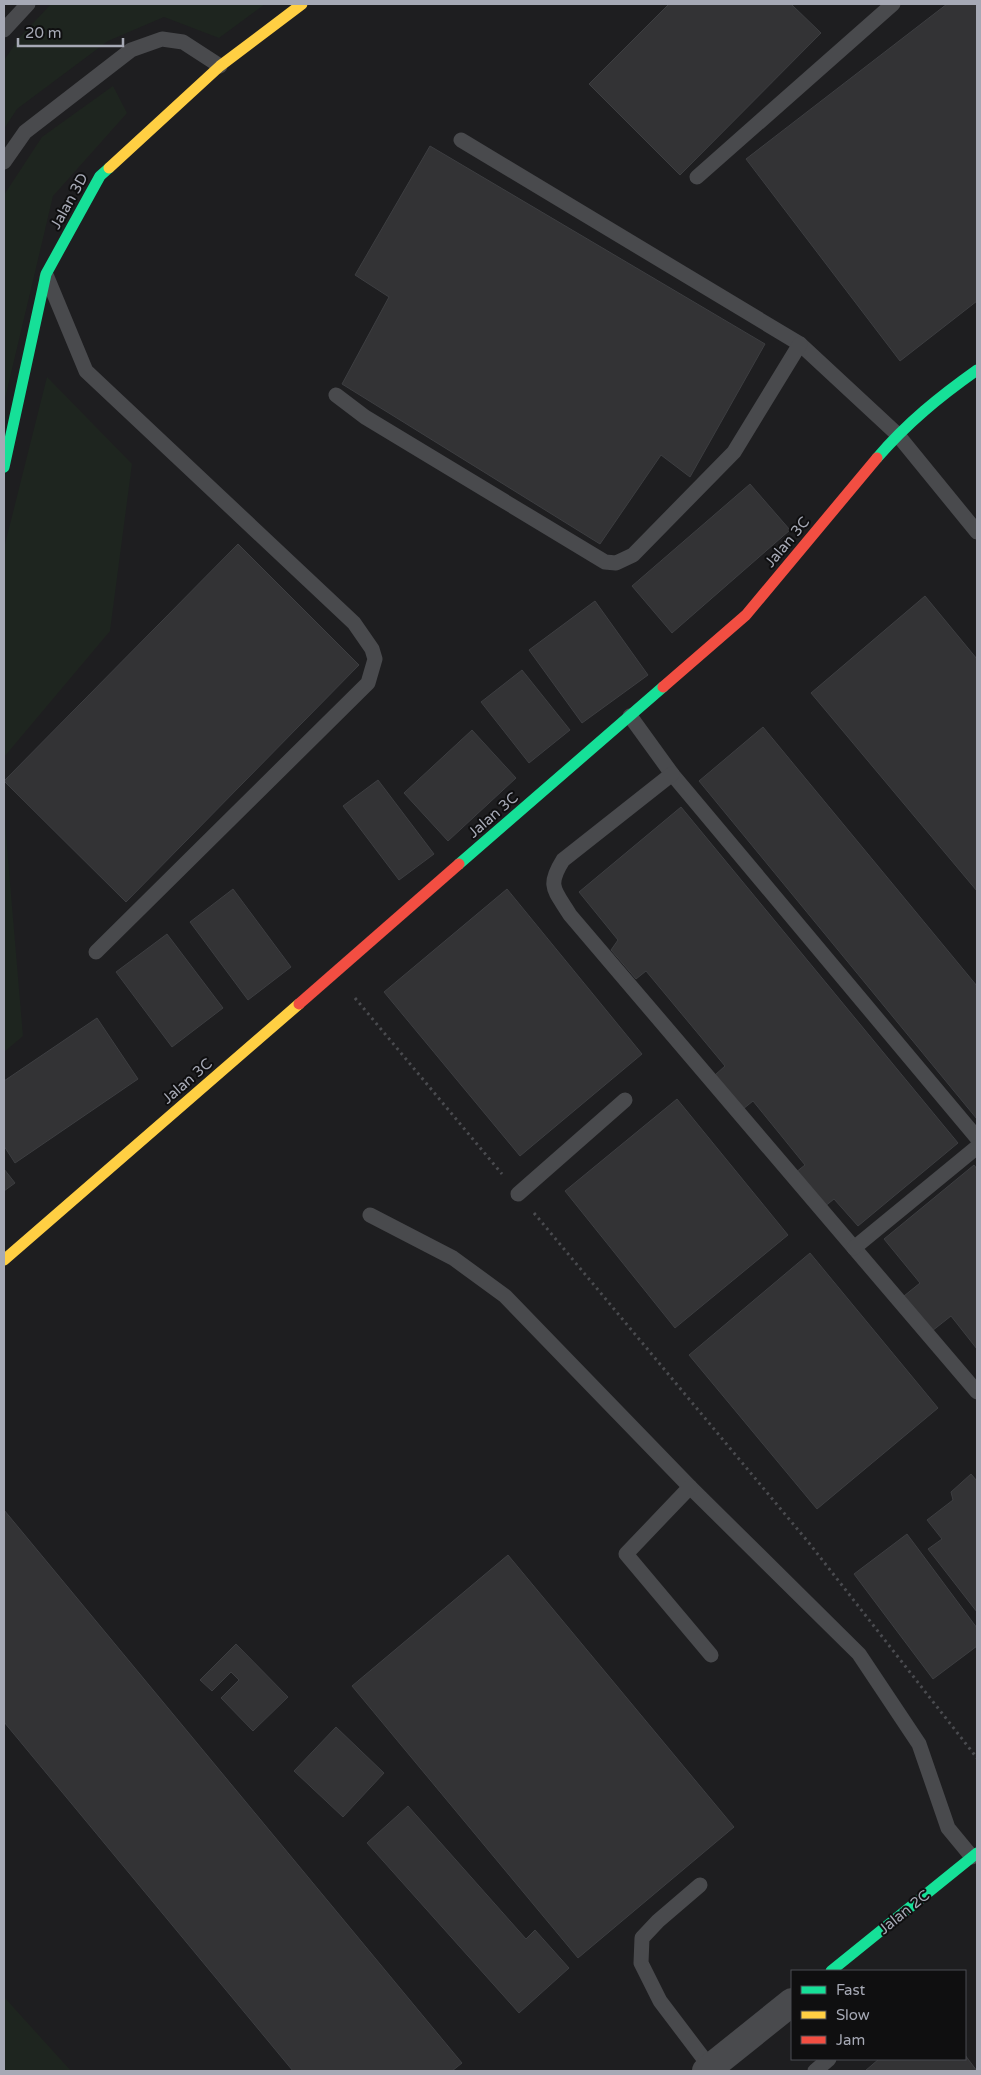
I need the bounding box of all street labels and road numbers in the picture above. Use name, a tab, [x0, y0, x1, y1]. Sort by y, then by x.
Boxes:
street label: Jalan 3D	[46, 170, 92, 232]
street label: Jalan 3C	[761, 513, 813, 571]
street label: Jalan 3C	[464, 788, 522, 842]
street label: Jalan 3C	[158, 1054, 216, 1108]
street label: Jalan 2C	[875, 1886, 933, 1938]

